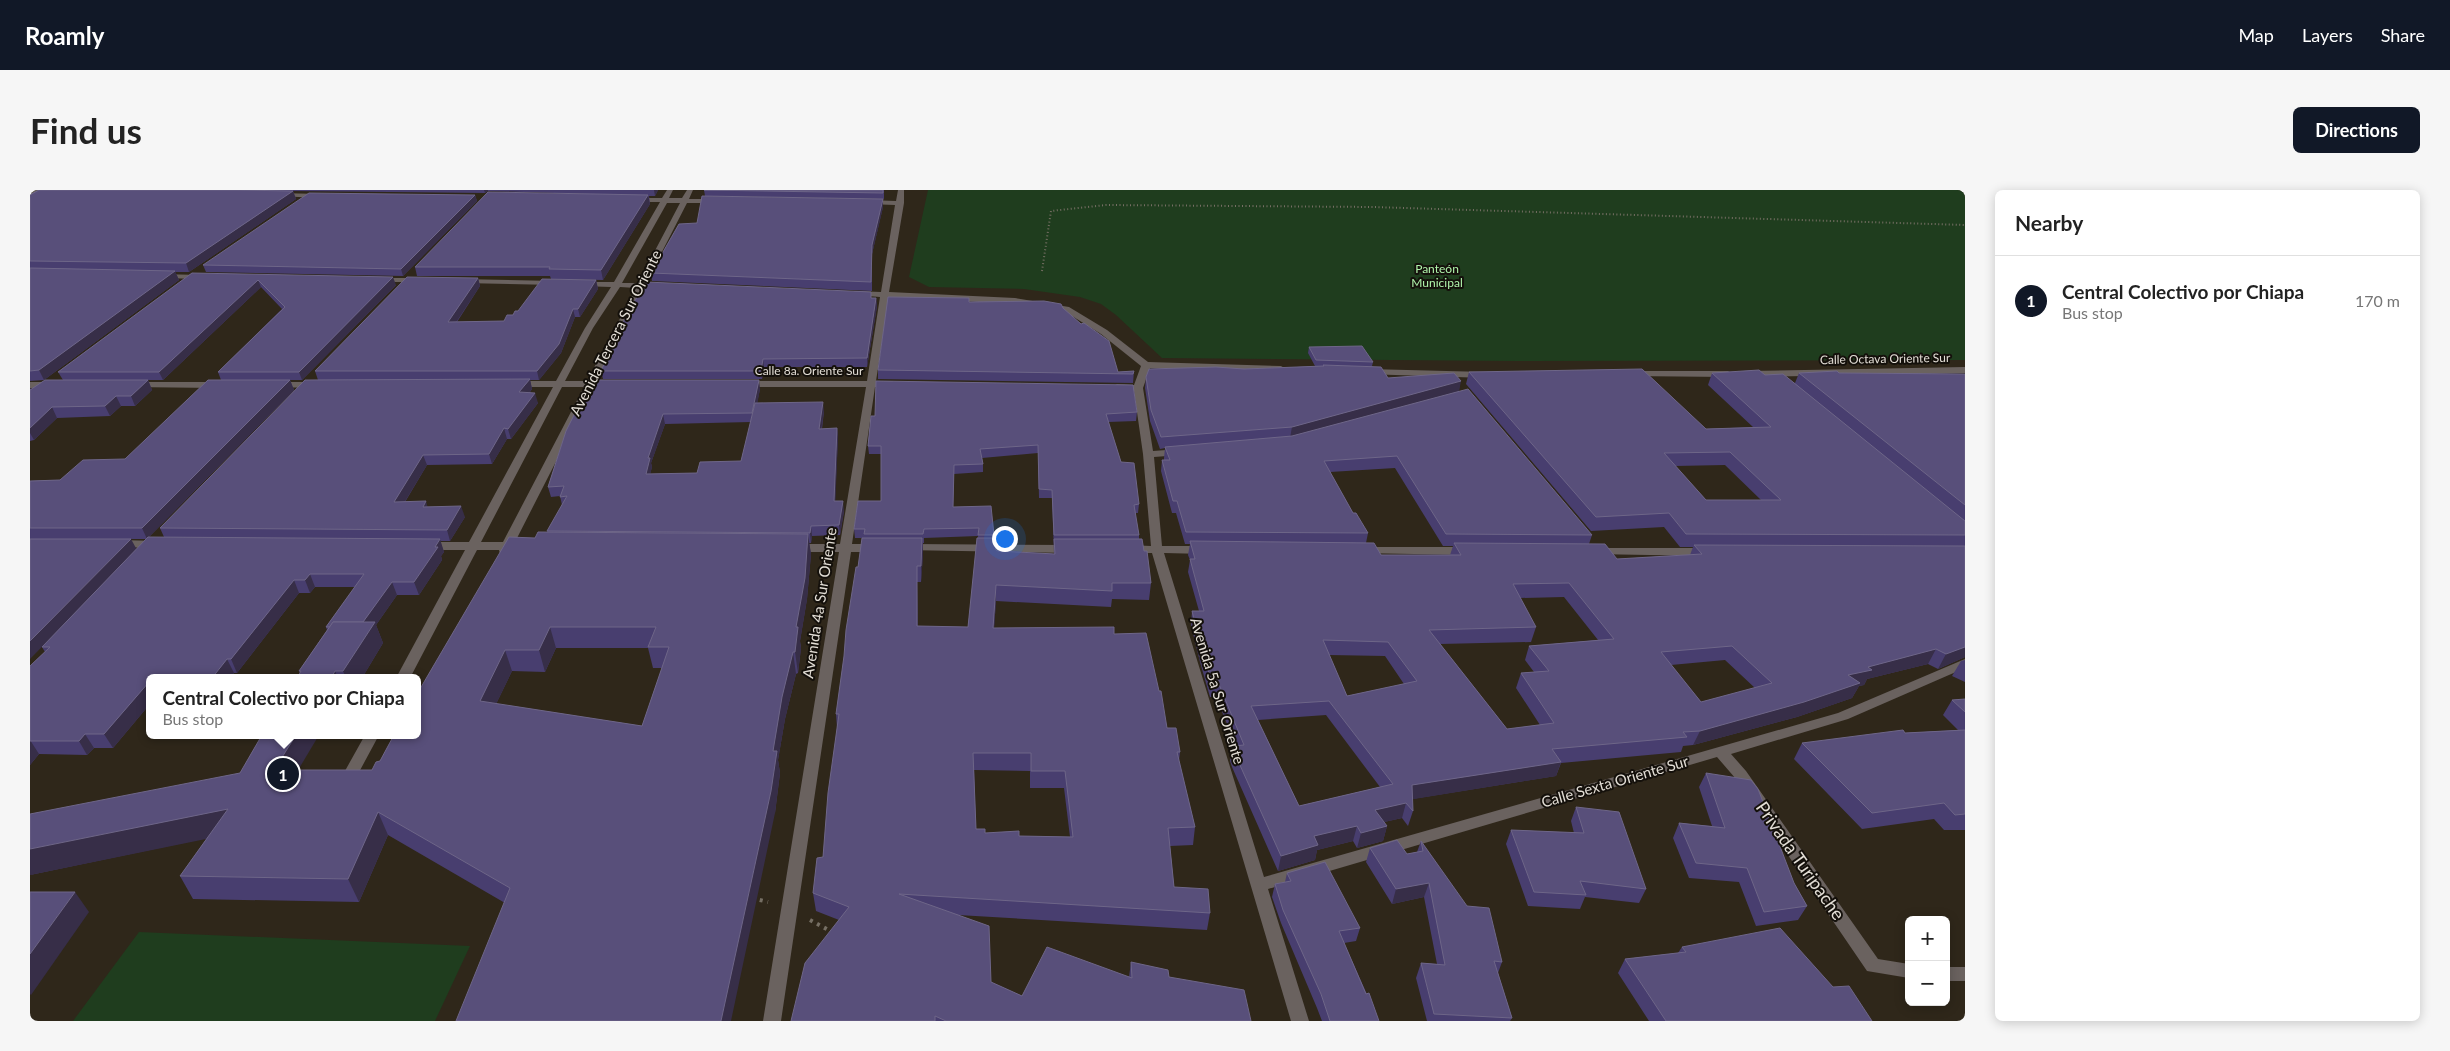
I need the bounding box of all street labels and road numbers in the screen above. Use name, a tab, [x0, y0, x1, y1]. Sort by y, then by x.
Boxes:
street label: Avenida Tercera Sur Oriente	[565, 247, 665, 418]
street label: Calle Octava Oriente Sur	[1820, 350, 1951, 367]
street label: Calle 8a. Oriente Sur	[755, 363, 864, 378]
street label: Avenida 4a Sur Oriente	[798, 526, 840, 680]
street label: Avenida 5a Sur Oriente	[1187, 615, 1249, 766]
street label: Calle Sexta Oriente Sur	[1539, 751, 1691, 811]
street label: Privada Turipache	[1752, 797, 1850, 924]

